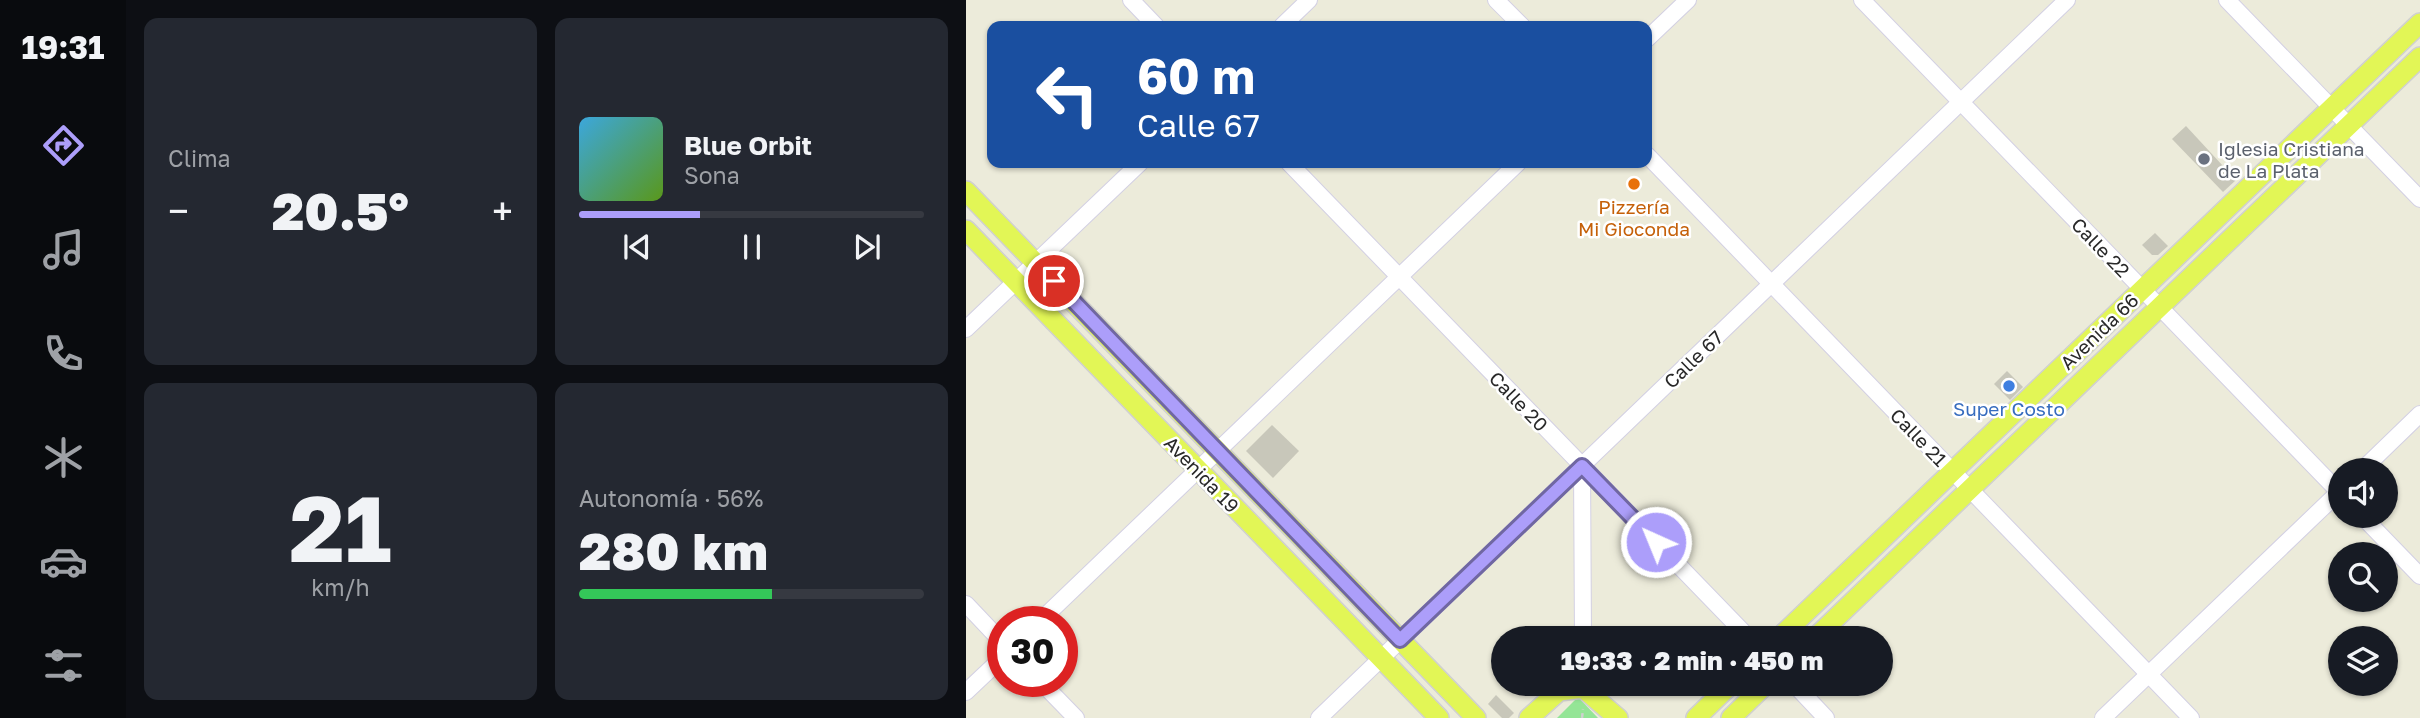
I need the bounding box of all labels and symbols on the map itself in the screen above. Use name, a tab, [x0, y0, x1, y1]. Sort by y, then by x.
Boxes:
place label: Iglesia Cristiana de La Plata	[2218, 137, 2365, 182]
marker: Iglesia Cristiana de La Plata	[2196, 151, 2212, 167]
marker: Pizzería Mi Gioconda	[1626, 176, 1642, 192]
place label: Pizzería Mi Gioconda	[1578, 195, 1690, 240]
street label: Calle 22	[2067, 213, 2135, 281]
pin	[1024, 251, 1084, 311]
street label: Avenida 66	[2055, 288, 2143, 374]
street label: Calle 67	[1659, 325, 1727, 393]
street label: Calle 20	[1485, 366, 1553, 436]
marker: Super Costo	[2001, 378, 2017, 394]
place label: Super Costo	[1953, 397, 2065, 420]
street label: Calle 21	[1886, 403, 1952, 471]
street label: Avenida 19	[1160, 431, 1244, 517]
position arrow	[1619, 505, 1693, 579]
speed limit sign: 30	[987, 606, 1078, 697]

